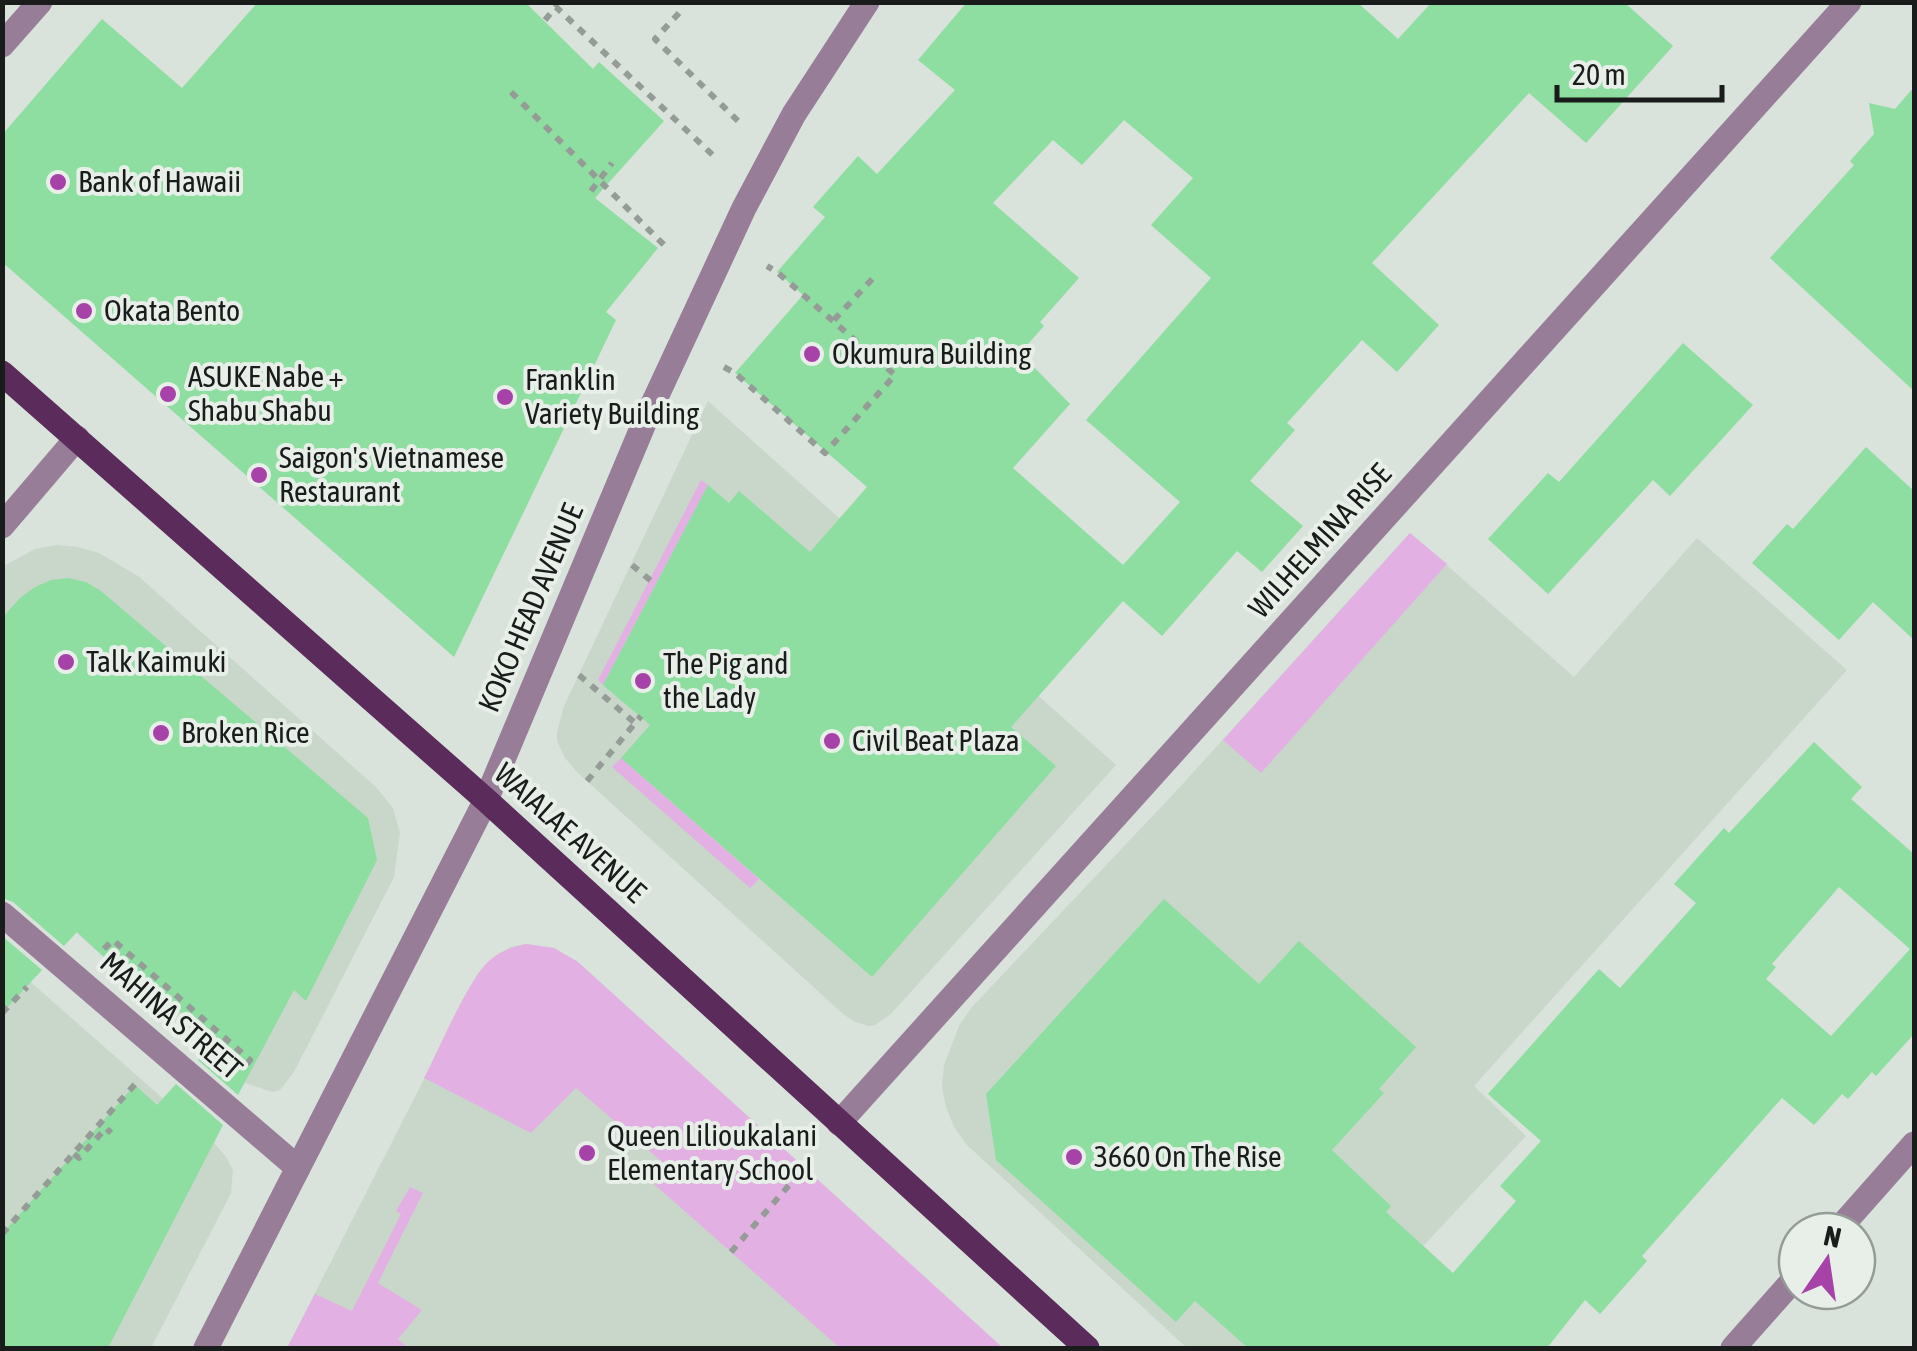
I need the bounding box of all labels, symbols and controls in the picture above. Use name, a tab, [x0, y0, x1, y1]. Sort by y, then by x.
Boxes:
scale bar	[1557, 40, 1722, 102]
text: 20 m	[1572, 57, 1626, 91]
place label: Bank of Hawaii	[78, 164, 241, 198]
marker: Bank of Hawaii	[47, 171, 69, 193]
place label: Okata Bento	[104, 293, 240, 327]
marker: Okata Bento	[73, 300, 95, 322]
place label: Okumura Building	[832, 336, 1032, 370]
marker: Okumura Building	[801, 343, 823, 365]
place label: ASUKE Nabe + Shabu Shabu	[188, 359, 344, 427]
place label: Franklin Variety Building	[525, 362, 699, 430]
marker: ASUKE Nabe + Shabu Shabu	[157, 383, 179, 405]
marker: Franklin Variety Building	[494, 386, 516, 408]
place label: Saigon's Vietnamese Restaurant	[279, 440, 504, 508]
street label: WILHELMINA RISE	[1241, 456, 1397, 624]
marker: Saigon's Vietnamese Restaurant	[248, 464, 270, 486]
street label: KOKO HEAD AVENUE	[471, 498, 589, 717]
place label: Talk Kaimuki	[86, 644, 227, 678]
place label: The Pig and the Lady	[663, 646, 789, 714]
marker: Talk Kaimuki	[55, 651, 77, 673]
marker: The Pig and the Lady	[632, 670, 654, 692]
place label: Broken Rice	[181, 715, 310, 749]
marker: Broken Rice	[150, 722, 172, 744]
place label: Civil Beat Plaza	[852, 723, 1020, 757]
marker: Civil Beat Plaza	[821, 730, 843, 752]
street label: WAIALAE AVENUE	[488, 756, 653, 909]
street label: MAHINA STREET	[94, 945, 249, 1086]
place label: Queen Lilioukalani Elementary School	[607, 1118, 817, 1186]
place label: 3660 On The Rise	[1094, 1139, 1282, 1173]
marker: Queen Lilioukalani Elementary School	[576, 1142, 598, 1164]
marker: 3660 On The Rise	[1063, 1146, 1085, 1168]
north arrow	[1777, 1211, 1877, 1311]
text: N	[1821, 1219, 1844, 1254]

